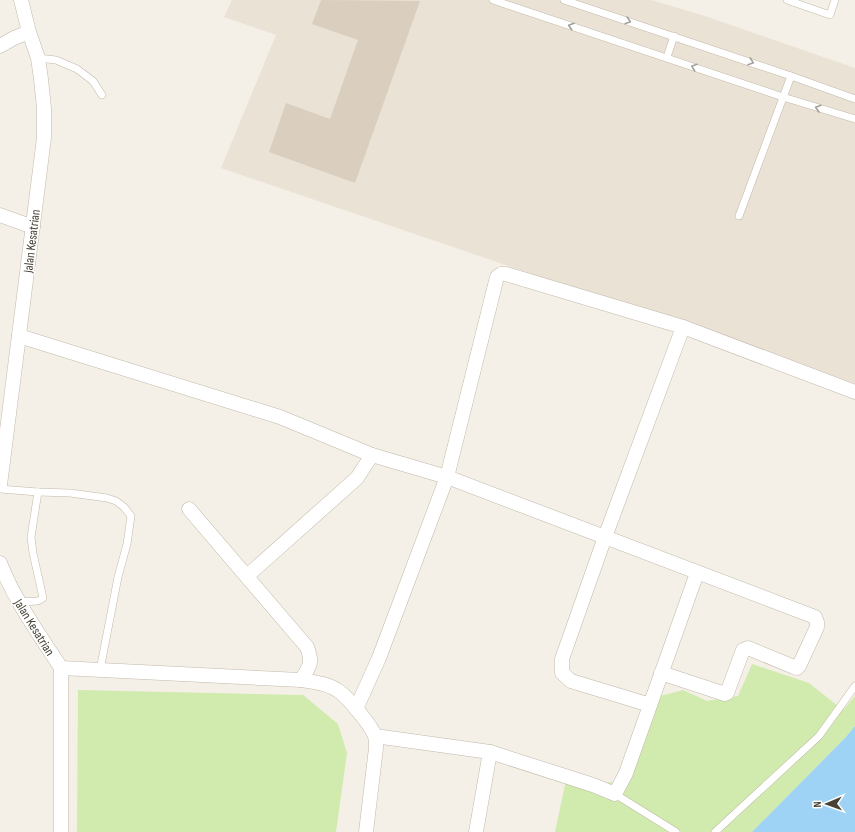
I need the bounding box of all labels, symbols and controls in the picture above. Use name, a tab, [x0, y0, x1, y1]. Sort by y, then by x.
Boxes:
one-way arrow	[624, 16, 631, 25]
one-way arrow	[568, 22, 575, 30]
one-way arrow	[747, 57, 754, 66]
one-way arrow	[691, 63, 698, 71]
one-way arrow	[814, 104, 821, 112]
street label: Jalan Kesatrian	[20, 208, 44, 275]
street label: Jalan Kesatrian	[10, 595, 58, 659]
north arrow	[807, 784, 847, 824]
text: N	[811, 801, 824, 807]

